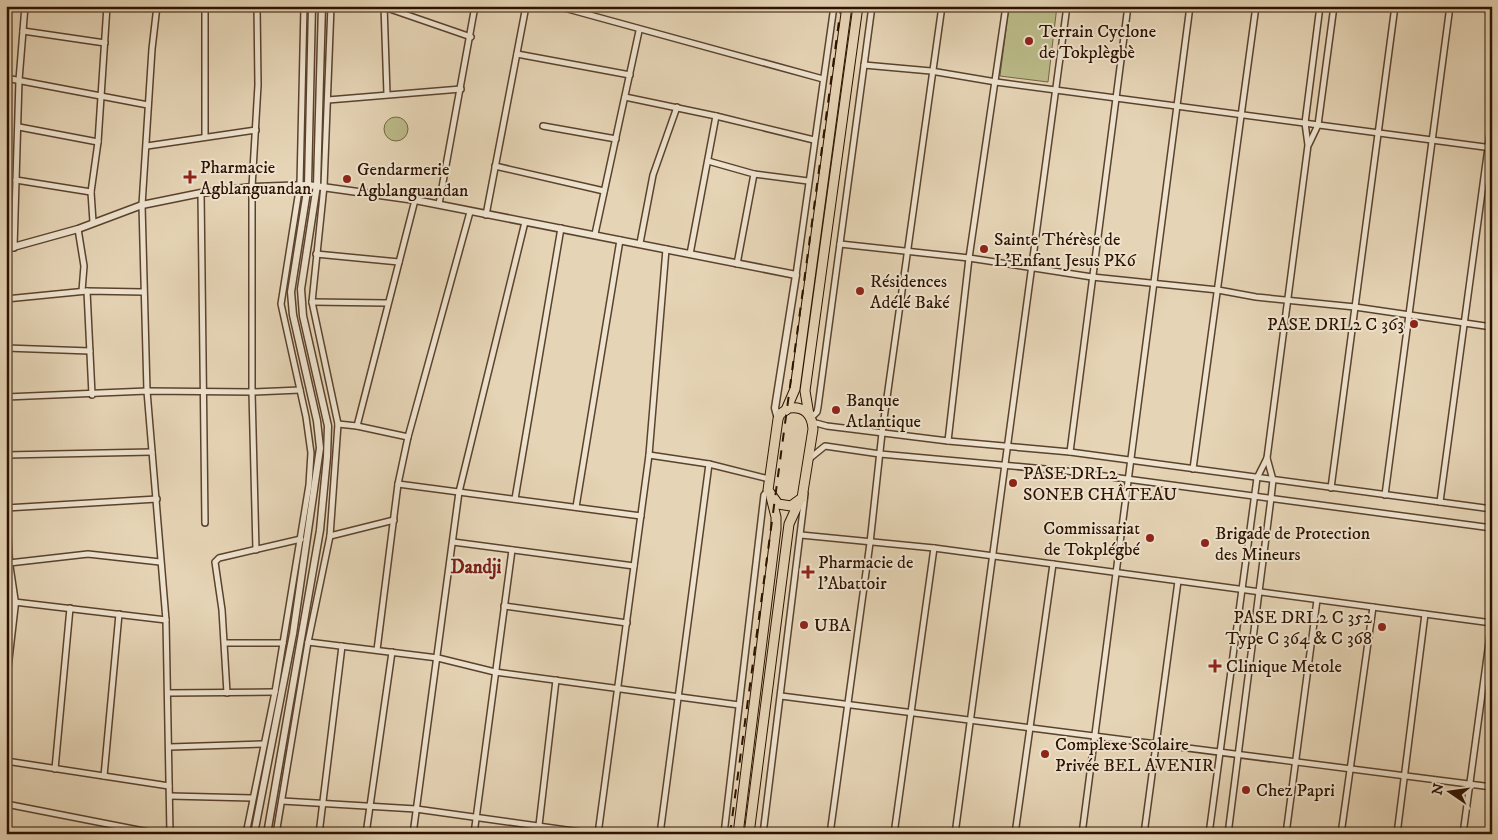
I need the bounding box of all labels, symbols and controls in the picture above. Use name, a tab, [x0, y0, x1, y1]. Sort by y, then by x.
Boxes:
place label: Terrain Cyclone de Tokplègbè	[1039, 21, 1156, 64]
marker: Terrain Cyclone de Tokplègbè	[1023, 35, 1035, 47]
place label: Pharmacie Agblanguandan	[200, 157, 312, 200]
place label: Gendarmerie Agblanguandan	[357, 159, 469, 202]
marker: Pharmacie Agblanguandan	[184, 171, 196, 183]
marker: Gendarmerie Agblanguandan	[341, 173, 353, 185]
place label: Sainte Thérèse de L'Enfant Jesus PK6	[994, 229, 1136, 272]
marker: Sainte Thérèse de L'Enfant Jesus PK6	[978, 243, 990, 255]
place label: Résidences Adélé Baké	[870, 271, 950, 314]
marker: Résidences Adélé Baké	[854, 285, 866, 297]
place label: PASE DRL2 C 363	[1267, 314, 1404, 336]
marker: PASE DRL2 C 363	[1408, 318, 1420, 330]
place label: Banque Atlantique	[846, 390, 921, 433]
marker: Banque Atlantique	[830, 404, 842, 416]
place label: PASE DRL2 SONEB CHÂTEAU	[1023, 463, 1177, 506]
marker: PASE DRL2 SONEB CHÂTEAU	[1007, 477, 1019, 489]
place label: Commissariat de Tokplégbé	[1043, 518, 1141, 561]
place label: Brigade de Protection des Mineurs	[1215, 523, 1371, 566]
marker: Commissariat de Tokplégbé	[1144, 532, 1156, 544]
marker: Brigade de Protection des Mineurs	[1199, 537, 1211, 549]
place label: Pharmacie de l'Abattoir	[818, 552, 914, 595]
district label: Dandji	[451, 556, 502, 580]
marker: Pharmacie de l'Abattoir	[802, 566, 814, 578]
place label: PASE DRL2 C 352 Type C 364 & C 368	[1226, 607, 1372, 650]
place label: UBA	[814, 615, 851, 637]
marker: UBA	[798, 619, 810, 631]
marker: PASE DRL2 C 352 Type C 364 & C 368	[1376, 621, 1388, 633]
place label: Clinique Metole	[1226, 656, 1342, 678]
marker: Clinique Metole	[1208, 659, 1222, 673]
place label: Complexe Scolaire Privée BEL AVENIR	[1055, 734, 1214, 777]
marker: Complexe Scolaire Privée BEL AVENIR	[1039, 748, 1051, 760]
north arrow	[1426, 768, 1476, 818]
place label: Chez Papri	[1256, 780, 1335, 802]
text: N	[1428, 781, 1448, 797]
marker: Chez Papri	[1240, 784, 1252, 796]

